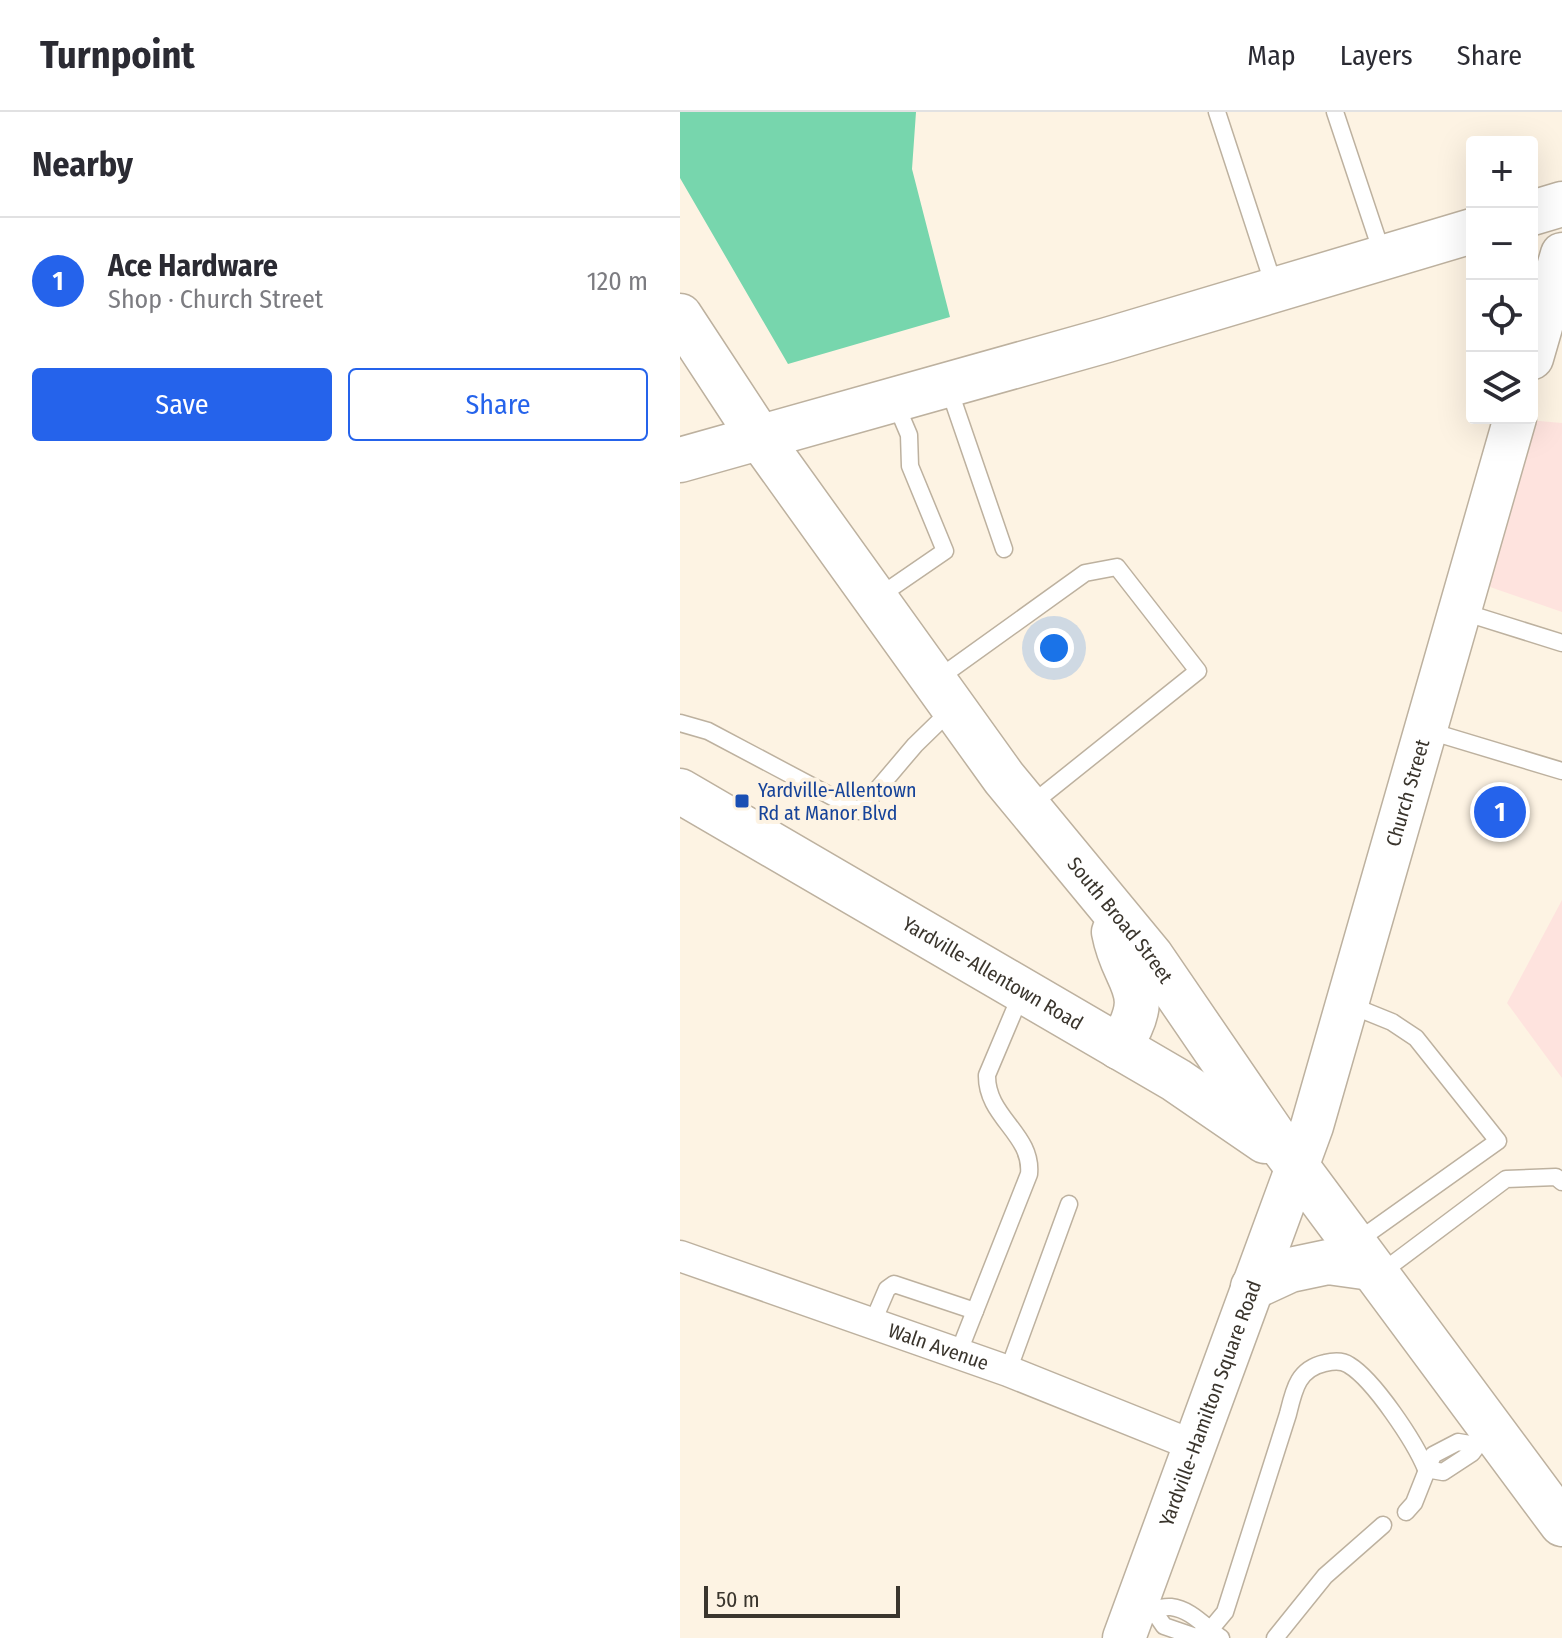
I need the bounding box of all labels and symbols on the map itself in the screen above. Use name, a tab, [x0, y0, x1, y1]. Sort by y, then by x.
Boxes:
your location	[1034, 628, 1074, 668]
street label: Church Street	[1381, 736, 1434, 849]
place label: Yardville-Allentown Rd at Manor Blvd	[758, 778, 917, 825]
pin: 1	[1474, 782, 1526, 842]
marker: Yardville-Allentown Rd at Manor Blvd	[733, 792, 751, 810]
street label: South Broad Street	[1062, 852, 1178, 988]
street label: Yardville-Allentown Road	[898, 911, 1087, 1035]
street label: Yardville-Hamilton Square Road	[1154, 1277, 1266, 1530]
street label: Waln Avenue	[885, 1318, 992, 1375]
scale bar	[704, 1582, 900, 1618]

